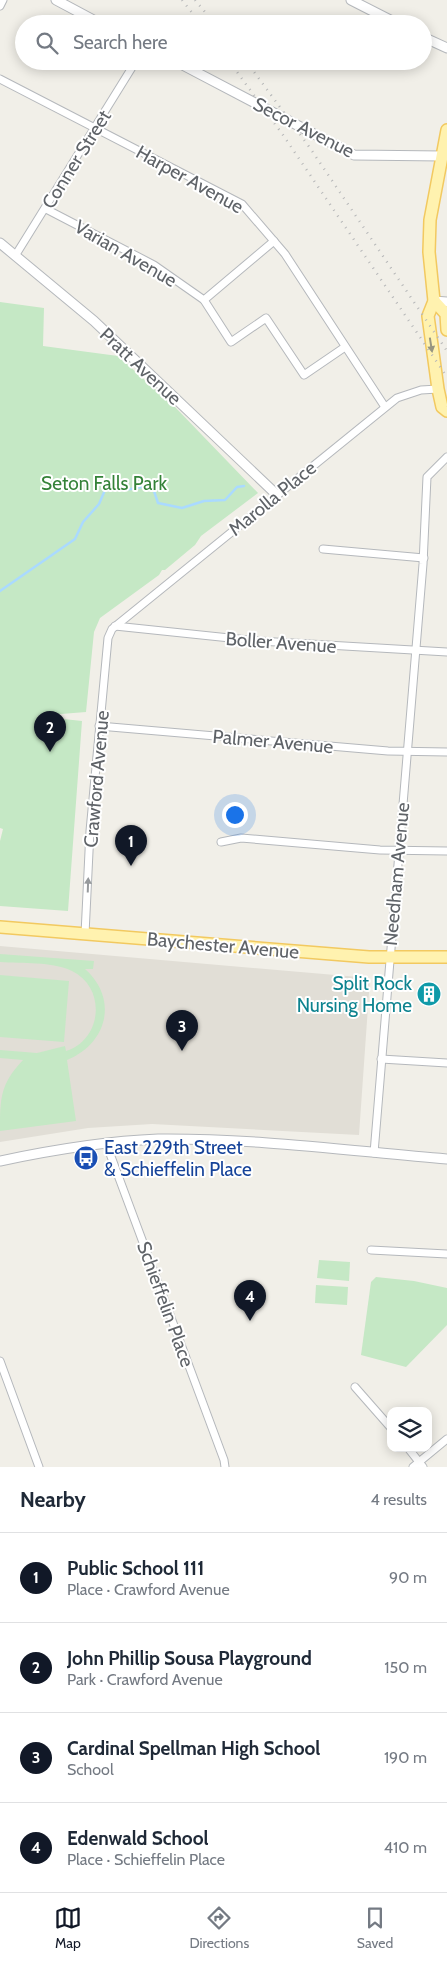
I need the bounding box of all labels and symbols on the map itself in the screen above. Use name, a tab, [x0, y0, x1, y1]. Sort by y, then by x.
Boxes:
street label: Secor Avenue	[249, 92, 358, 163]
street label: Conner Street	[37, 105, 116, 213]
street label: Harper Avenue	[132, 140, 248, 219]
street label: Varian Avenue	[71, 215, 181, 292]
street label: Pratt Avenue	[95, 323, 186, 410]
one-way arrow	[427, 337, 435, 353]
street label: Marolla Place	[224, 456, 321, 541]
park label: Seton Falls Park	[41, 472, 167, 495]
street label: Boller Avenue	[225, 627, 337, 658]
street label: Crawford Avenue	[79, 709, 114, 849]
pin: 2	[34, 711, 66, 752]
street label: Palmer Avenue	[212, 725, 335, 758]
street label: Needham Avenue	[379, 801, 414, 947]
your location	[222, 802, 248, 828]
pin: 1	[115, 825, 147, 866]
one-way arrow	[84, 877, 92, 893]
street label: Baychester Avenue	[146, 927, 300, 964]
place label: Split Rock Nursing Home	[297, 972, 412, 1017]
building icon: Split Rock Nursing Home	[416, 981, 442, 1007]
pin: 3	[166, 1010, 198, 1051]
place label: East 229th Street & Schieffelin Place	[104, 1136, 252, 1181]
bus stop icon: East 229th Street & Schieffelin Place	[73, 1145, 99, 1171]
street label: Schieffelin Place	[132, 1238, 199, 1370]
pin: 4	[234, 1280, 266, 1321]

